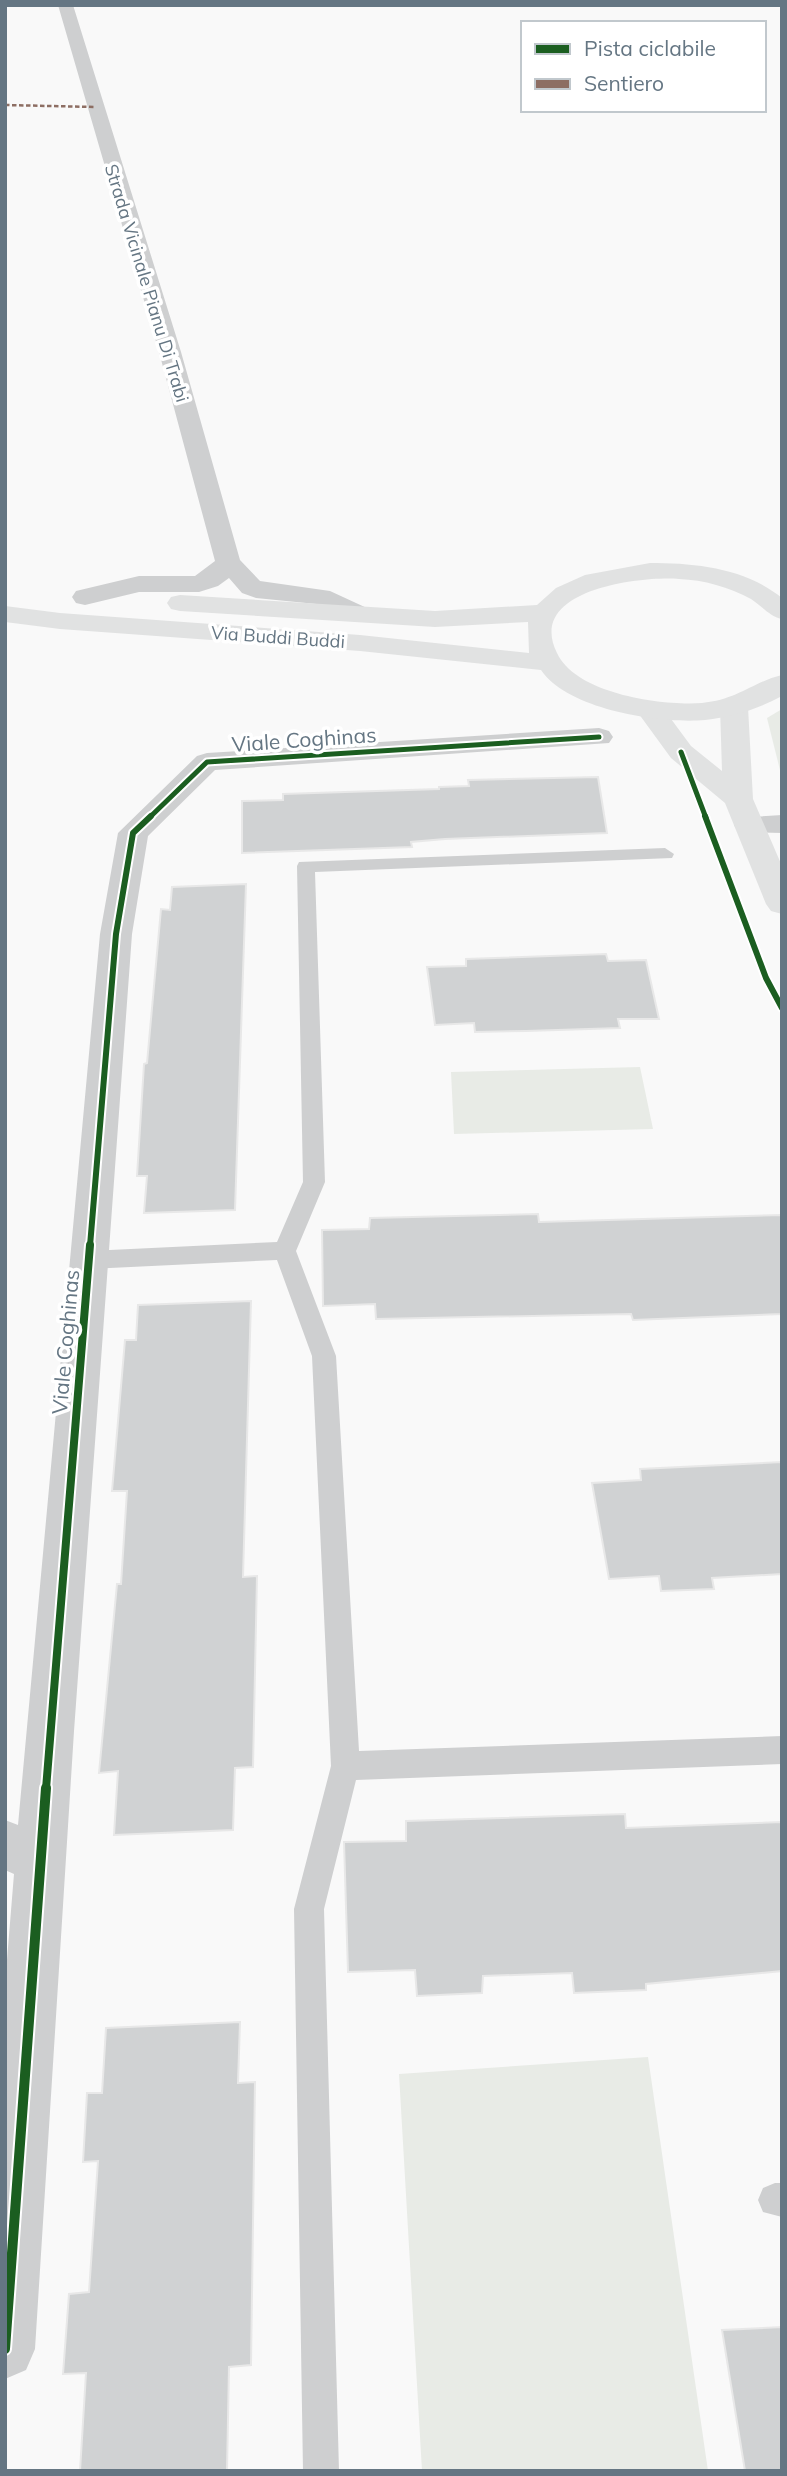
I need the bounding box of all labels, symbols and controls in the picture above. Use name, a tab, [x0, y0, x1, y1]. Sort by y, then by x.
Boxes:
legend	[521, 21, 766, 112]
text: Pista ciclabile	[584, 35, 716, 61]
text: Sentiero	[584, 70, 664, 96]
street label: Strada Vicinale Pianu Di Trabi	[100, 161, 194, 405]
street label: Via Buddi Buddi	[210, 621, 346, 653]
street label: Viale Coghinas	[231, 721, 377, 757]
street label: Viale Coghinas	[46, 1269, 84, 1415]

